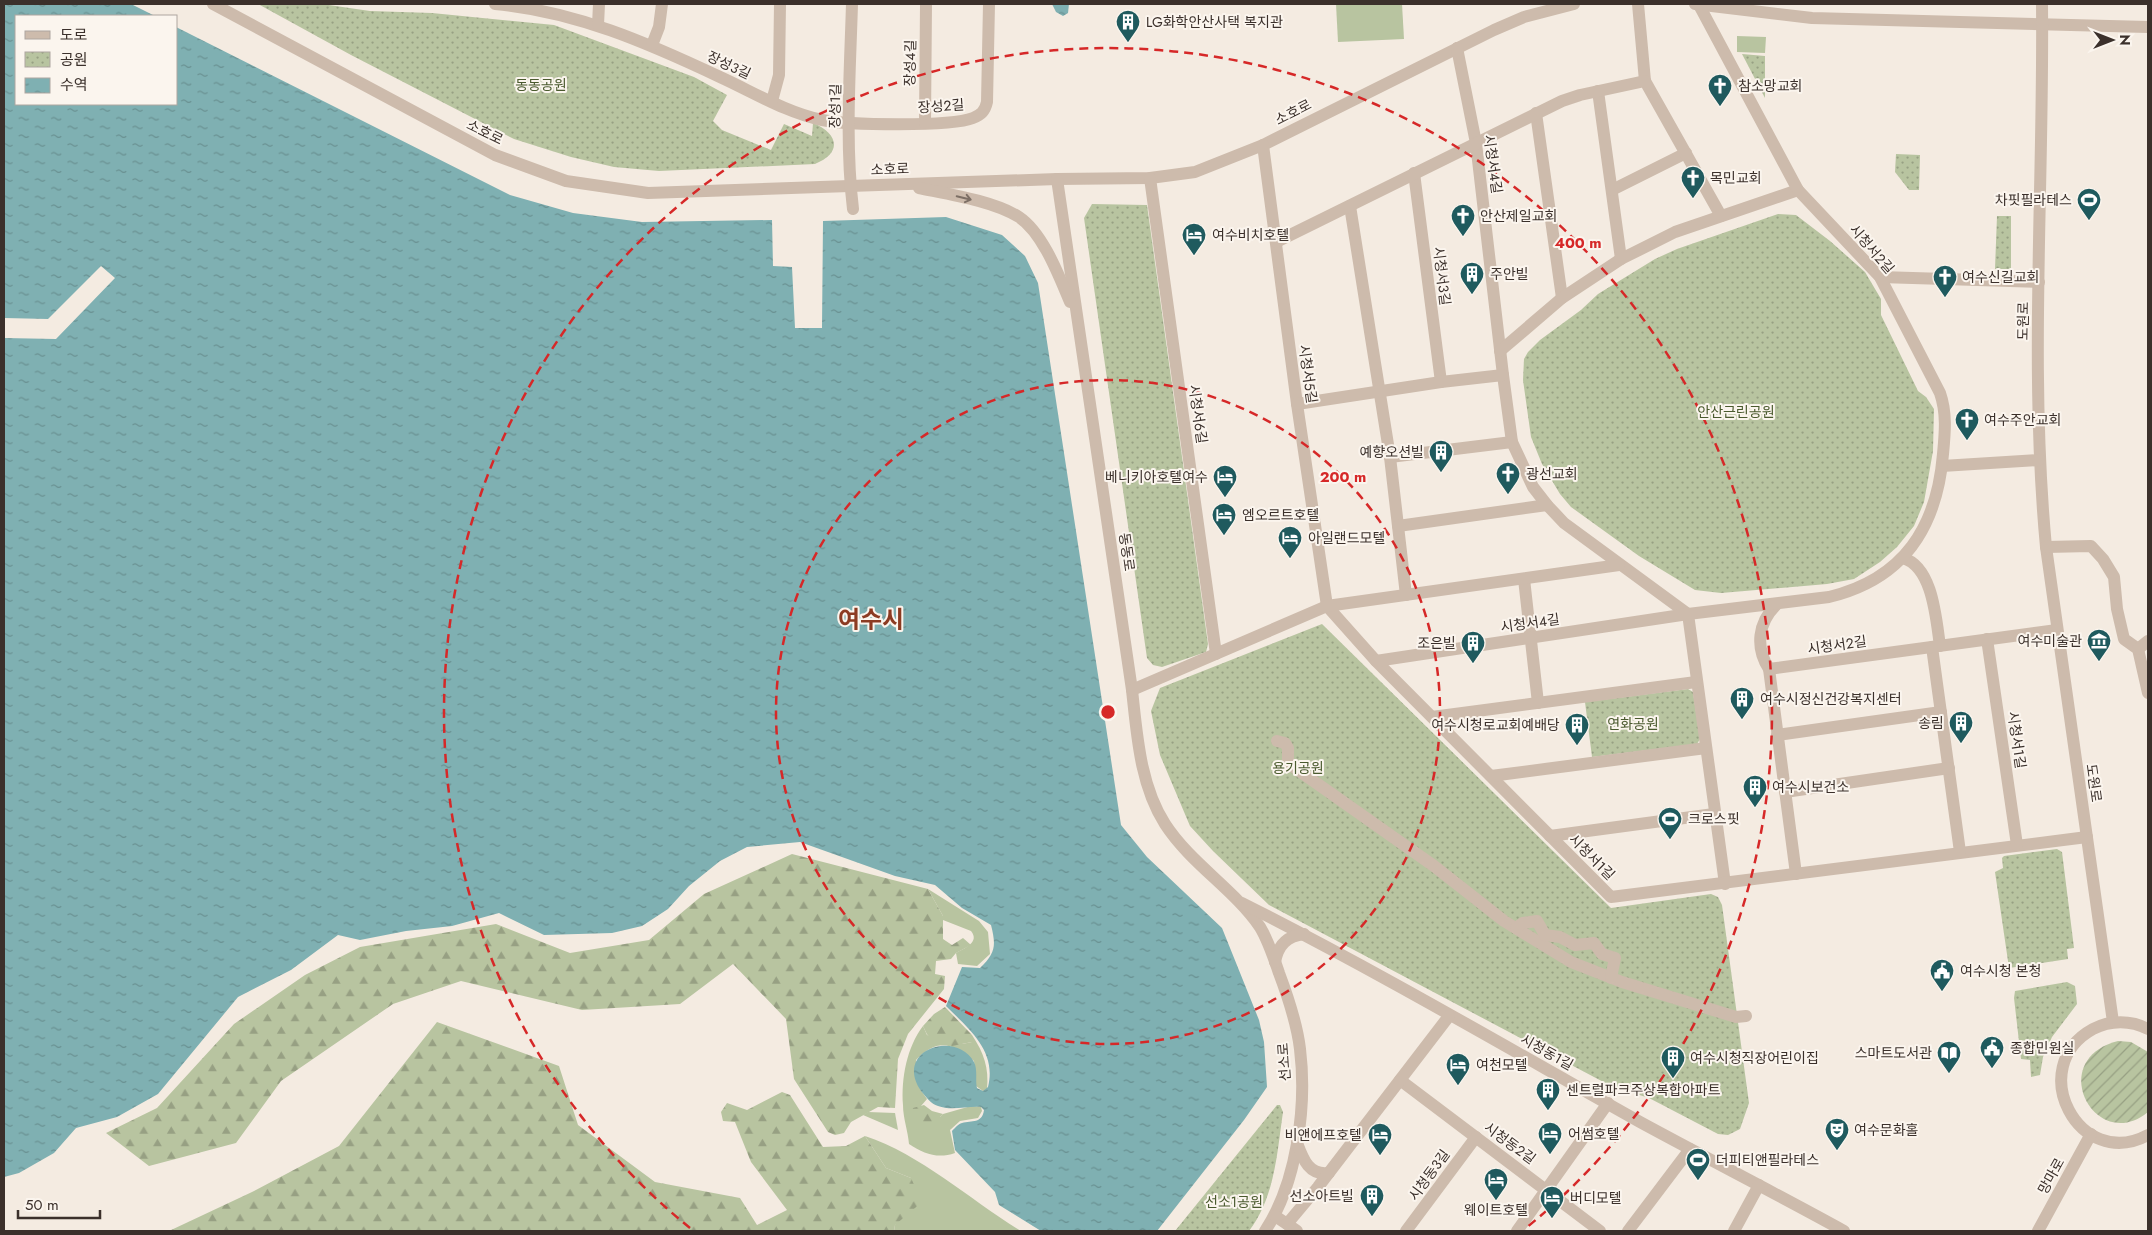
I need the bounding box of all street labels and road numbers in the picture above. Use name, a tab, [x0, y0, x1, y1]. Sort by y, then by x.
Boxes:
street label: 장성4길	[900, 39, 920, 87]
street label: 장성3길	[704, 46, 754, 84]
street label: 장성1길	[825, 83, 845, 129]
street label: 장성2길	[917, 94, 965, 118]
street label: 소호로	[1271, 94, 1315, 130]
street label: 소호로	[463, 115, 507, 150]
street label: 시청서4길	[1479, 133, 1507, 195]
street label: 소호로	[870, 158, 910, 180]
street label: 시청서2길	[1845, 220, 1899, 278]
street label: 시청서3길	[1428, 245, 1456, 307]
street label: 도원로	[2013, 301, 2033, 340]
street label: 시청서5길	[1294, 343, 1322, 405]
street label: 시청서6길	[1184, 383, 1212, 445]
street label: 동동로	[1114, 531, 1140, 573]
street label: 시청서4길	[1499, 609, 1561, 637]
street label: 시청서2길	[1806, 631, 1868, 659]
street label: 시청서1길	[2003, 710, 2031, 770]
street label: 도원로	[2081, 762, 2107, 804]
street label: 시청서1길	[1564, 829, 1620, 885]
street label: 시청동1길	[1517, 1029, 1577, 1075]
street label: 선소로	[1273, 1042, 1295, 1082]
street label: 시청동2길	[1480, 1117, 1540, 1169]
street label: 시청동3길	[1404, 1145, 1454, 1205]
street label: 망마로	[2033, 1154, 2069, 1198]

